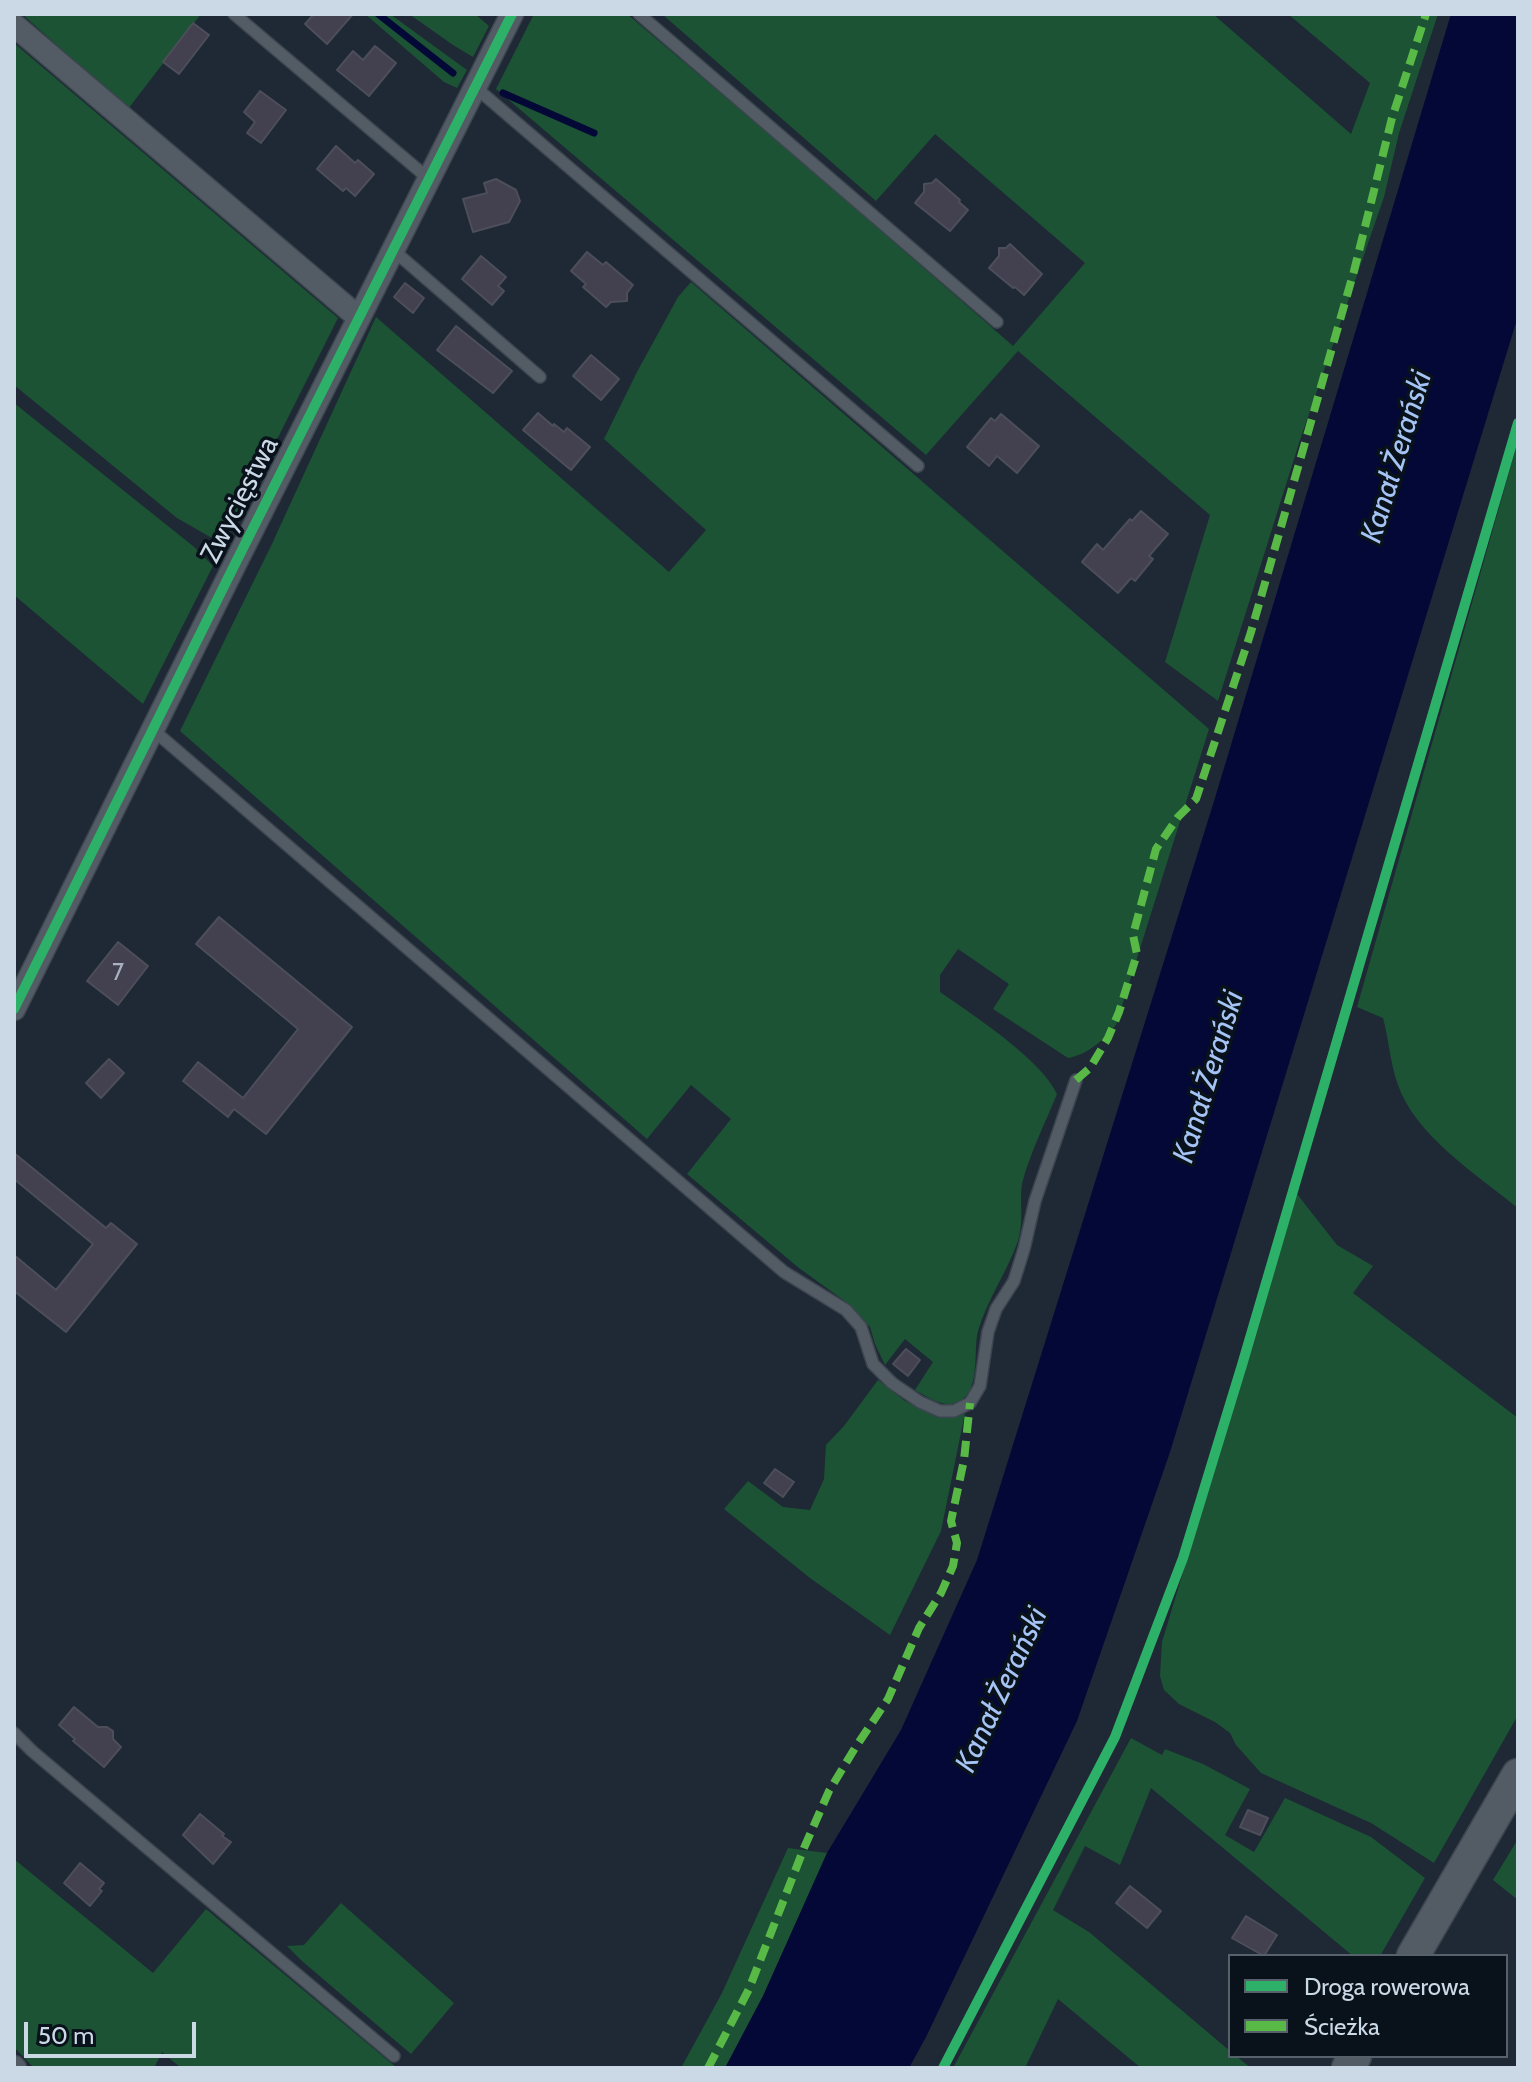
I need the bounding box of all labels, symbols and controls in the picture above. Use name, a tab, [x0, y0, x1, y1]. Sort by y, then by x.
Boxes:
water label: Kanał Żerański	[1354, 367, 1440, 547]
street label: Zwycięstwa	[194, 431, 286, 569]
house number: 7	[112, 959, 124, 987]
water label: Kanał Żerański	[1166, 987, 1252, 1167]
water label: Kanał Żerański	[948, 1602, 1056, 1778]
legend	[1228, 1954, 1508, 2058]
text: Droga rowerowa	[1304, 1972, 1470, 2001]
scale bar	[28, 2006, 200, 2056]
text: Ścieżka	[1304, 2012, 1380, 2041]
text: 50 m	[38, 2021, 94, 2050]

